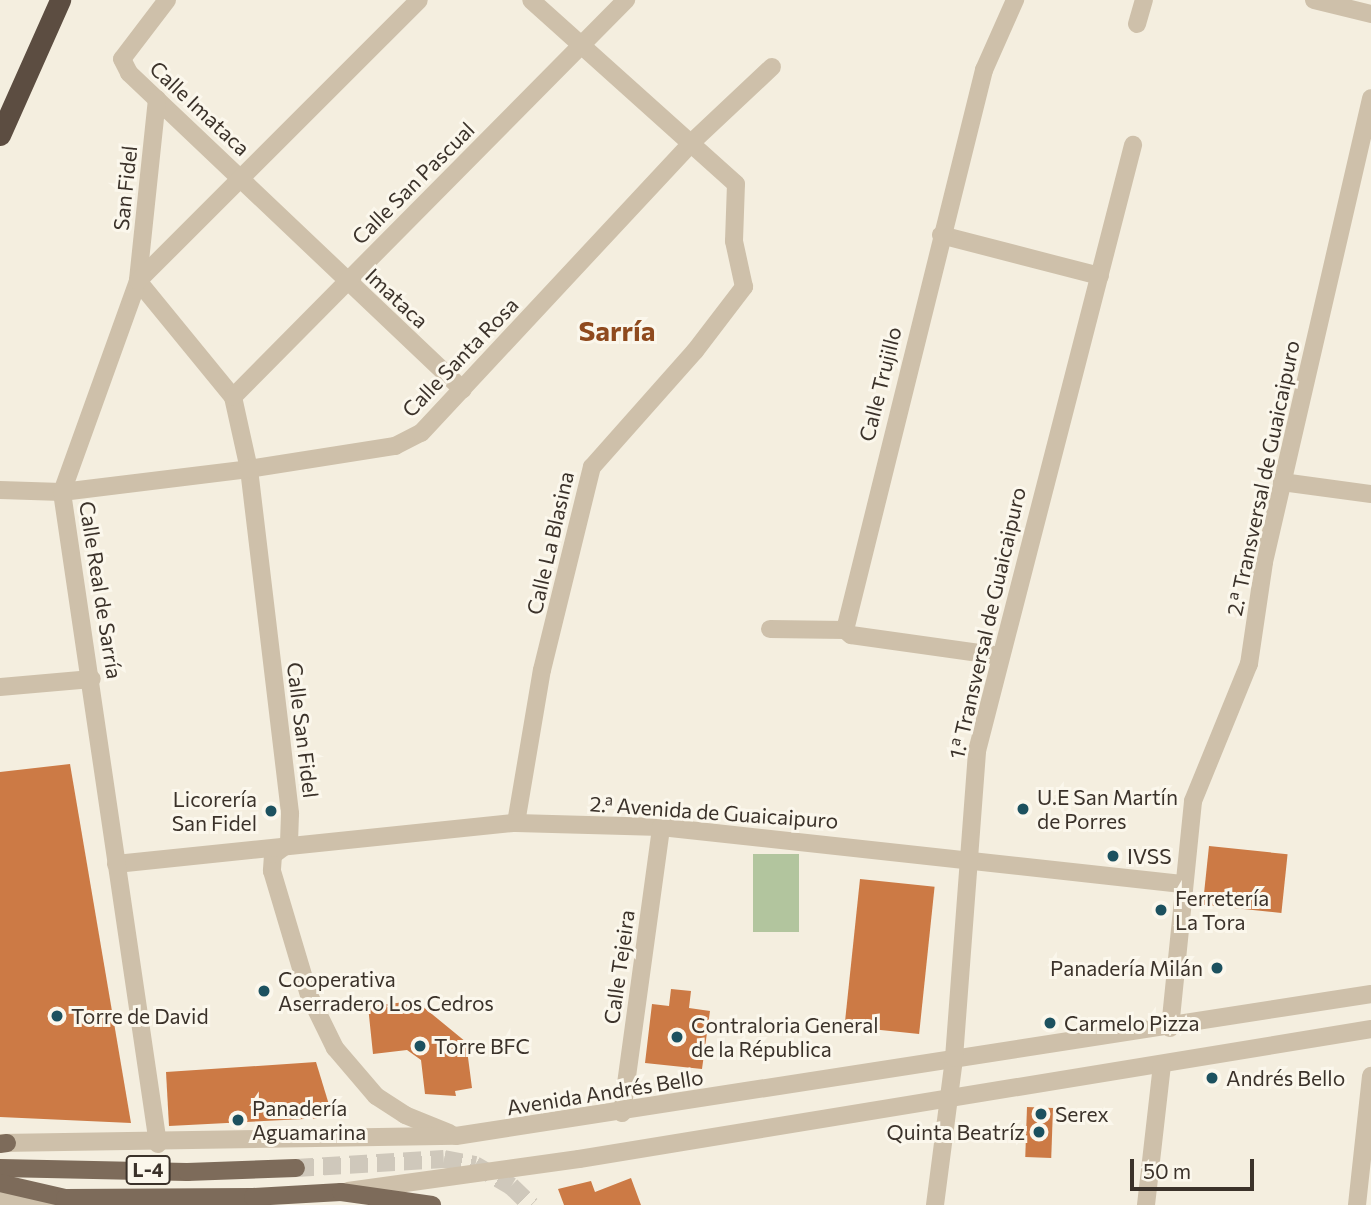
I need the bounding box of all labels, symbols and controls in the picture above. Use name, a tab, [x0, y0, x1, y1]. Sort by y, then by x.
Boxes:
street label: Calle Imataca	[145, 55, 255, 161]
street label: Calle San Pascual	[347, 117, 479, 249]
street label: San Fidel	[108, 144, 142, 232]
street label: Imataca	[361, 263, 433, 333]
street label: Calle Santa Rosa	[397, 292, 523, 422]
district label: Sarría	[578, 313, 656, 347]
street label: Calle Trujillo	[854, 324, 906, 444]
street label: 2.ª Transversal de Guaicaipuro	[1221, 338, 1305, 618]
street label: Calle La Blasina	[521, 469, 579, 617]
street label: 1.ª Transversal de Guaicaipuro	[943, 485, 1031, 761]
street label: Calle Real de Sarría	[75, 499, 127, 681]
street label: Calle San Fidel	[282, 661, 324, 799]
place label: U.E San Martín de Porres	[1037, 784, 1178, 834]
place label: Licorería San Fidel	[172, 786, 257, 836]
street label: 2.ª Avenida de Guaicaipuro	[589, 791, 839, 833]
marker: U.E San Martín de Porres	[1015, 801, 1031, 817]
marker: Licorería San Fidel	[263, 803, 279, 819]
place label: IVSS	[1127, 843, 1171, 869]
marker: IVSS	[1105, 848, 1121, 864]
place label: Ferretería La Tora	[1175, 885, 1269, 935]
marker: Ferretería La Tora	[1153, 902, 1169, 918]
street label: Calle Tejeira	[599, 908, 639, 1026]
place label: Panadería Milán	[1050, 955, 1203, 981]
marker: Panadería Milán	[1209, 960, 1225, 976]
place label: Cooperativa Aserradero Los Cedros	[278, 966, 494, 1016]
marker: Cooperativa Aserradero Los Cedros	[256, 983, 272, 999]
place label: Torre de David	[71, 1003, 209, 1029]
marker: Torre de David	[49, 1008, 65, 1024]
place label: Carmelo Pizza	[1064, 1010, 1199, 1036]
place label: Contraloria General de la Républica	[691, 1012, 878, 1062]
marker: Carmelo Pizza	[1042, 1015, 1058, 1031]
marker: Contraloria General de la Républica	[669, 1029, 685, 1045]
place label: Torre BFC	[434, 1033, 530, 1059]
marker: Torre BFC	[412, 1038, 428, 1054]
street label: Avenida Andrés Bello	[505, 1064, 705, 1120]
place label: Andrés Bello	[1226, 1065, 1345, 1091]
marker: Andrés Bello	[1204, 1070, 1220, 1086]
place label: Panadería Aguamarina	[252, 1095, 366, 1145]
place label: Serex	[1055, 1101, 1109, 1127]
marker: Serex	[1033, 1106, 1049, 1122]
marker: Panadería Aguamarina	[230, 1112, 246, 1128]
place label: Quinta Beatríz	[887, 1119, 1025, 1145]
marker: Quinta Beatríz	[1031, 1124, 1047, 1140]
scale bar	[1133, 1146, 1257, 1190]
road number: L-4	[125, 1154, 171, 1186]
text: 50 m	[1143, 1158, 1191, 1183]

